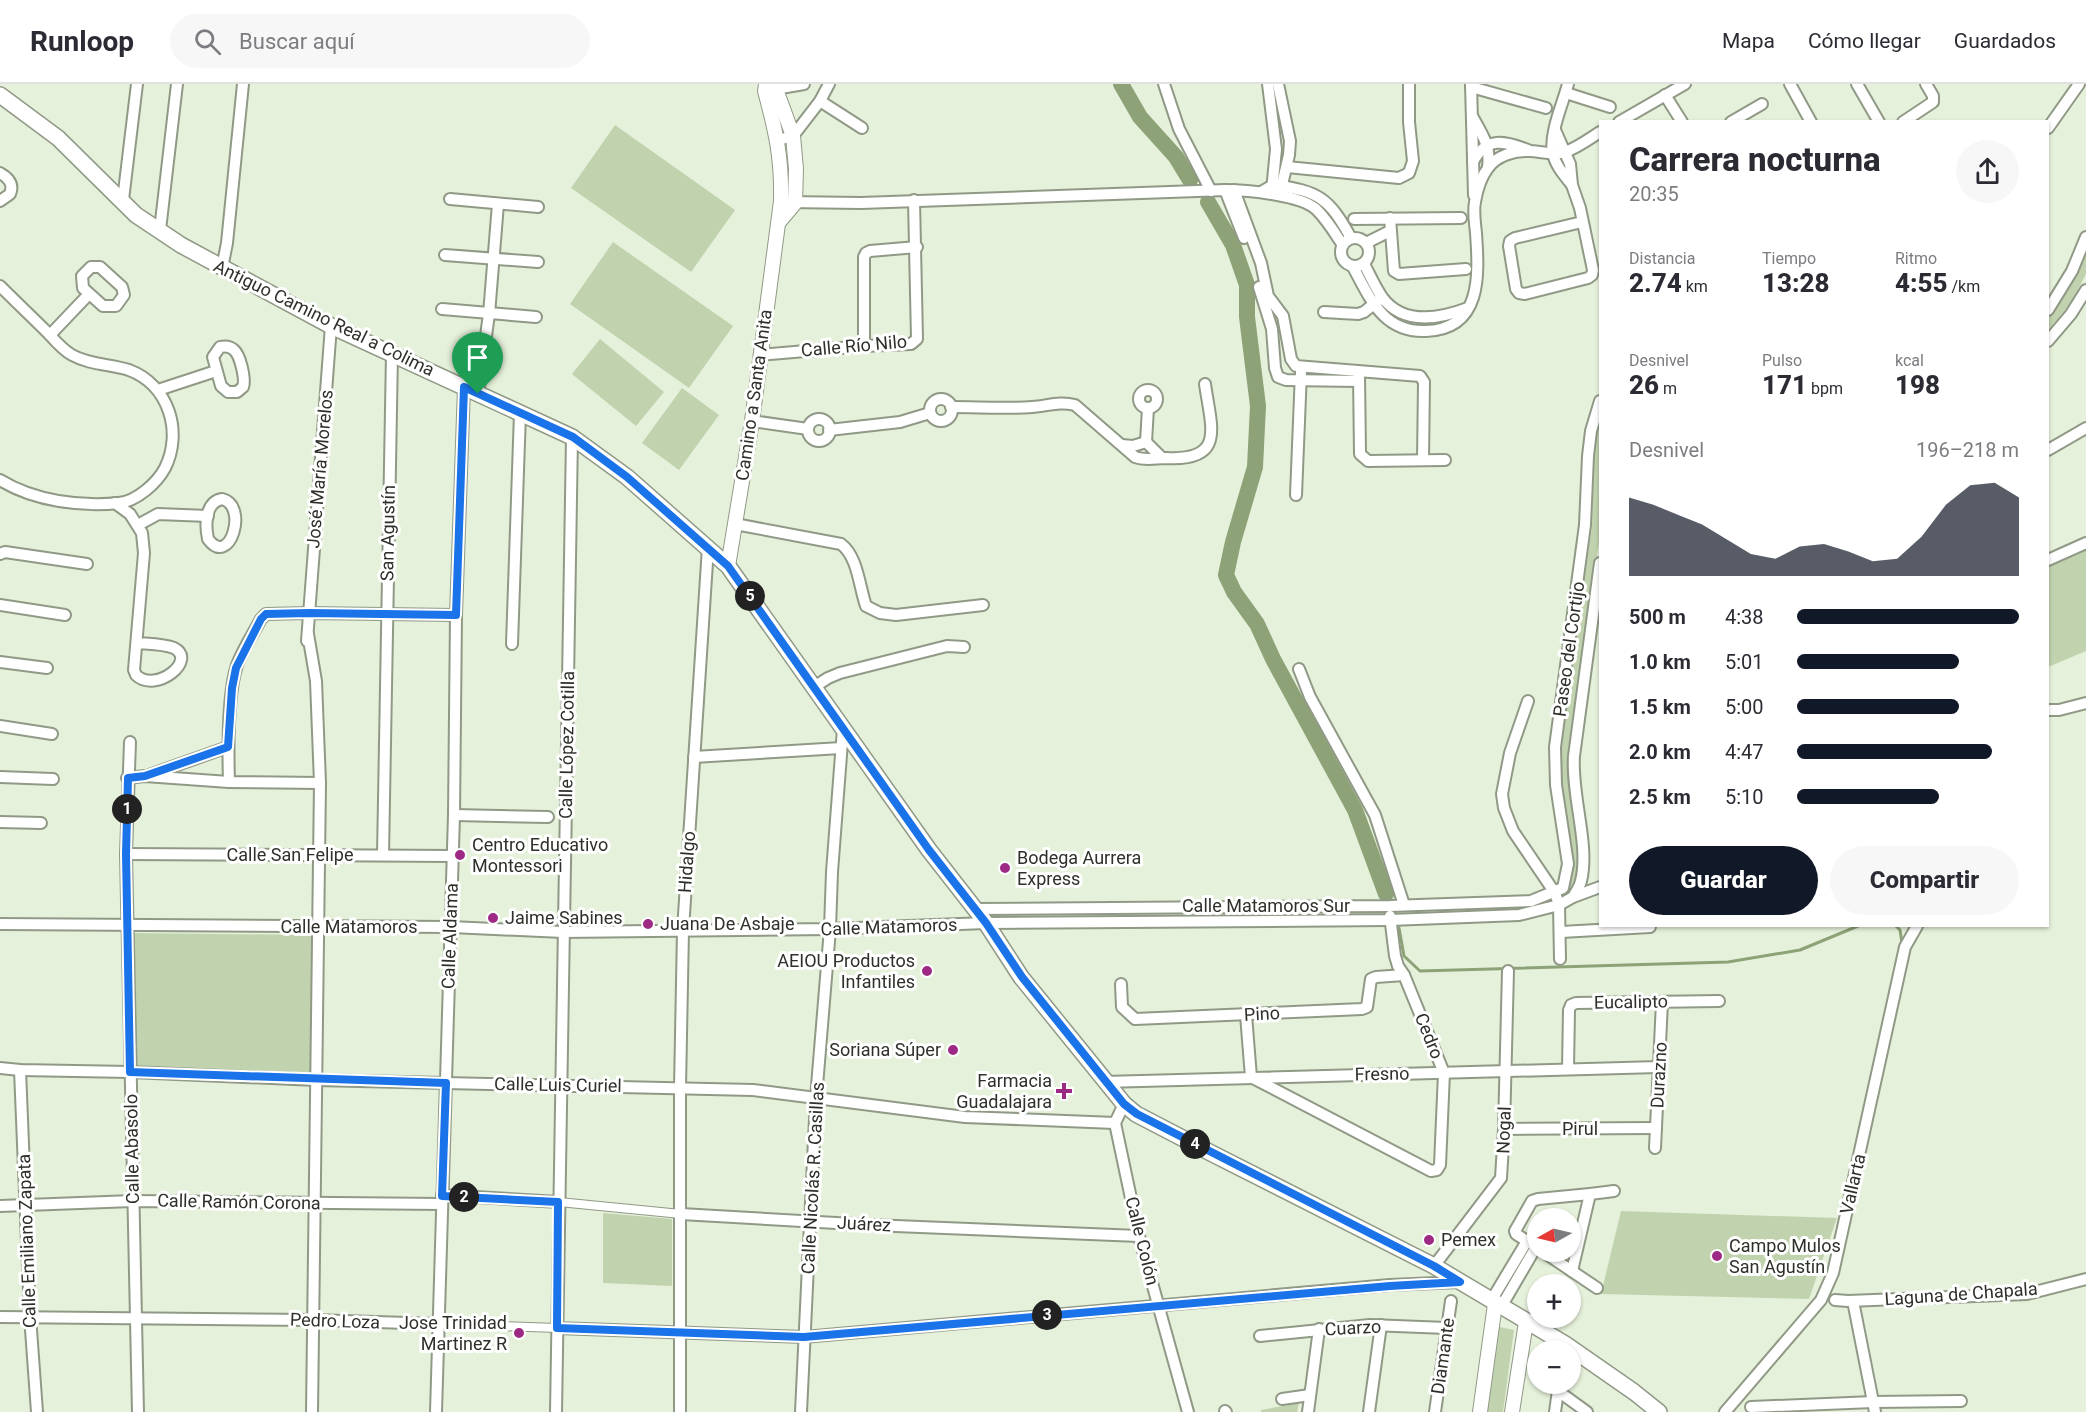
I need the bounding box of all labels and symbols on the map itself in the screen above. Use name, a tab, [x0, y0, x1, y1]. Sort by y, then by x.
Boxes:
street label: Antiguo Camino Real a Colima	[210, 255, 438, 380]
street label: Camino a Santa Anita	[731, 308, 776, 482]
street label: Calle Río Nilo	[800, 330, 908, 361]
pin	[452, 332, 503, 394]
street label: José María Morelos	[302, 389, 337, 549]
street label: San Agustín	[376, 485, 399, 581]
street label: Paseo del Cortijo	[1549, 580, 1588, 718]
pin: 5	[735, 581, 765, 611]
street label: Calle López Cotilla	[555, 671, 578, 819]
pin: 1	[112, 794, 142, 824]
street label: Hidalgo	[674, 830, 699, 894]
place label: Centro Educativo Montessori	[472, 834, 608, 876]
street label: Calle San Felipe	[227, 844, 353, 865]
place label: Bodega Aurrera Express	[1017, 847, 1141, 889]
marker: Centro Educativo Montessori	[453, 848, 467, 862]
marker: Bodega Aurrera Express	[998, 861, 1012, 875]
street label: Calle Aldama	[437, 883, 462, 989]
street label: Calle Matamoros Sur	[1182, 895, 1350, 916]
place label: Jaime Sabines	[505, 907, 623, 928]
marker: Jaime Sabines	[486, 911, 500, 925]
place label: Juana De Asbaje	[660, 913, 794, 934]
street label: Calle Matamoros	[820, 914, 958, 939]
street label: Calle Matamoros	[281, 916, 418, 937]
marker: Juana De Asbaje	[641, 917, 655, 931]
place label: AEIOU Productos Infantiles	[777, 950, 915, 992]
marker: AEIOU Productos Infantiles	[920, 964, 934, 978]
street label: Eucalipto	[1594, 990, 1668, 1013]
street label: Pino	[1243, 1002, 1280, 1025]
street label: Cedro	[1411, 1010, 1448, 1062]
place label: Soriana Súper	[829, 1039, 941, 1060]
street label: Durazno	[1646, 1041, 1671, 1109]
marker: Soriana Súper	[946, 1043, 960, 1057]
street label: Fresno	[1354, 1063, 1410, 1084]
place label: Farmacia Guadalajara	[956, 1070, 1052, 1112]
street label: Calle Luis Curiel	[494, 1073, 622, 1096]
street label: Calle Nicolás R. Casillas	[797, 1081, 828, 1275]
marker: Farmacia Guadalajara	[1057, 1084, 1071, 1098]
street label: Calle Abasolo	[120, 1094, 143, 1204]
street label: Nogal	[1492, 1106, 1515, 1154]
street label: Pirul	[1562, 1118, 1598, 1139]
pin: 4	[1180, 1129, 1210, 1159]
street label: Vallarta	[1835, 1152, 1870, 1216]
street label: Calle Emiliano Zapata	[13, 1154, 40, 1328]
pin: 2	[449, 1182, 479, 1212]
street label: Calle Ramón Corona	[157, 1190, 321, 1213]
street label: Calle Colón	[1121, 1194, 1164, 1287]
north arrow	[1527, 1208, 1581, 1262]
street label: Juárez	[836, 1212, 892, 1235]
place label: Pemex	[1441, 1229, 1496, 1250]
marker: Pemex	[1422, 1233, 1436, 1247]
place label: Campo Mulos San Agustín	[1729, 1235, 1841, 1277]
marker: Campo Mulos San Agustín	[1710, 1249, 1724, 1263]
street label: Laguna de Chapala	[1884, 1278, 2038, 1309]
pin: 3	[1032, 1300, 1062, 1330]
street label: Pedro Loza	[290, 1308, 380, 1333]
place label: Jose Trinidad Martinez R	[399, 1312, 507, 1354]
street label: Cuarzo	[1324, 1316, 1382, 1339]
street label: Diamante	[1427, 1316, 1458, 1395]
marker: Jose Trinidad Martinez R	[512, 1326, 526, 1340]

